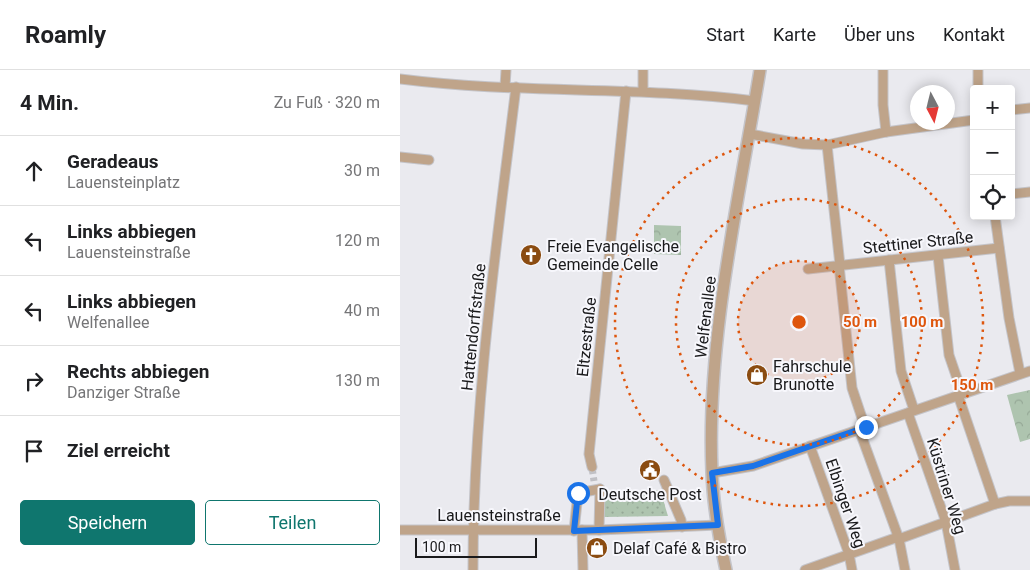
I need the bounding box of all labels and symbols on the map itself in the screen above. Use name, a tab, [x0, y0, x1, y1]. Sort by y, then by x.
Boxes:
north arrow	[910, 85, 955, 130]
street label: Stettiner Straße	[862, 227, 974, 258]
place label: Freie Evangelische Gemeinde Celle	[547, 237, 679, 274]
church icon: Freie Evangelische Gemeinde Celle	[519, 243, 543, 267]
street label: Hattendorffstraße	[457, 262, 490, 392]
street label: Welfenallee	[691, 275, 720, 359]
street label: Eltzestraße	[573, 296, 600, 378]
centre of rings	[790, 313, 808, 331]
text: 50 m	[843, 313, 877, 331]
text: 100 m	[901, 313, 943, 331]
place label: Fahrschule Brunotte	[773, 357, 851, 394]
shop icon: Fahrschule Brunotte	[745, 363, 769, 387]
text: 150 m	[951, 376, 993, 394]
route end	[855, 416, 878, 439]
street label: Küstriner Weg	[923, 436, 970, 537]
street label: Elbinger Weg	[821, 456, 870, 550]
public building icon: Deutsche Post	[638, 458, 662, 482]
route start	[567, 482, 590, 505]
place label: Deutsche Post	[598, 485, 702, 504]
street label: Lauensteinstraße	[437, 506, 561, 525]
scale bar	[415, 535, 538, 558]
shop icon: Delaf Café & Bistro	[585, 536, 609, 560]
place label: Delaf Café & Bistro	[613, 539, 747, 558]

